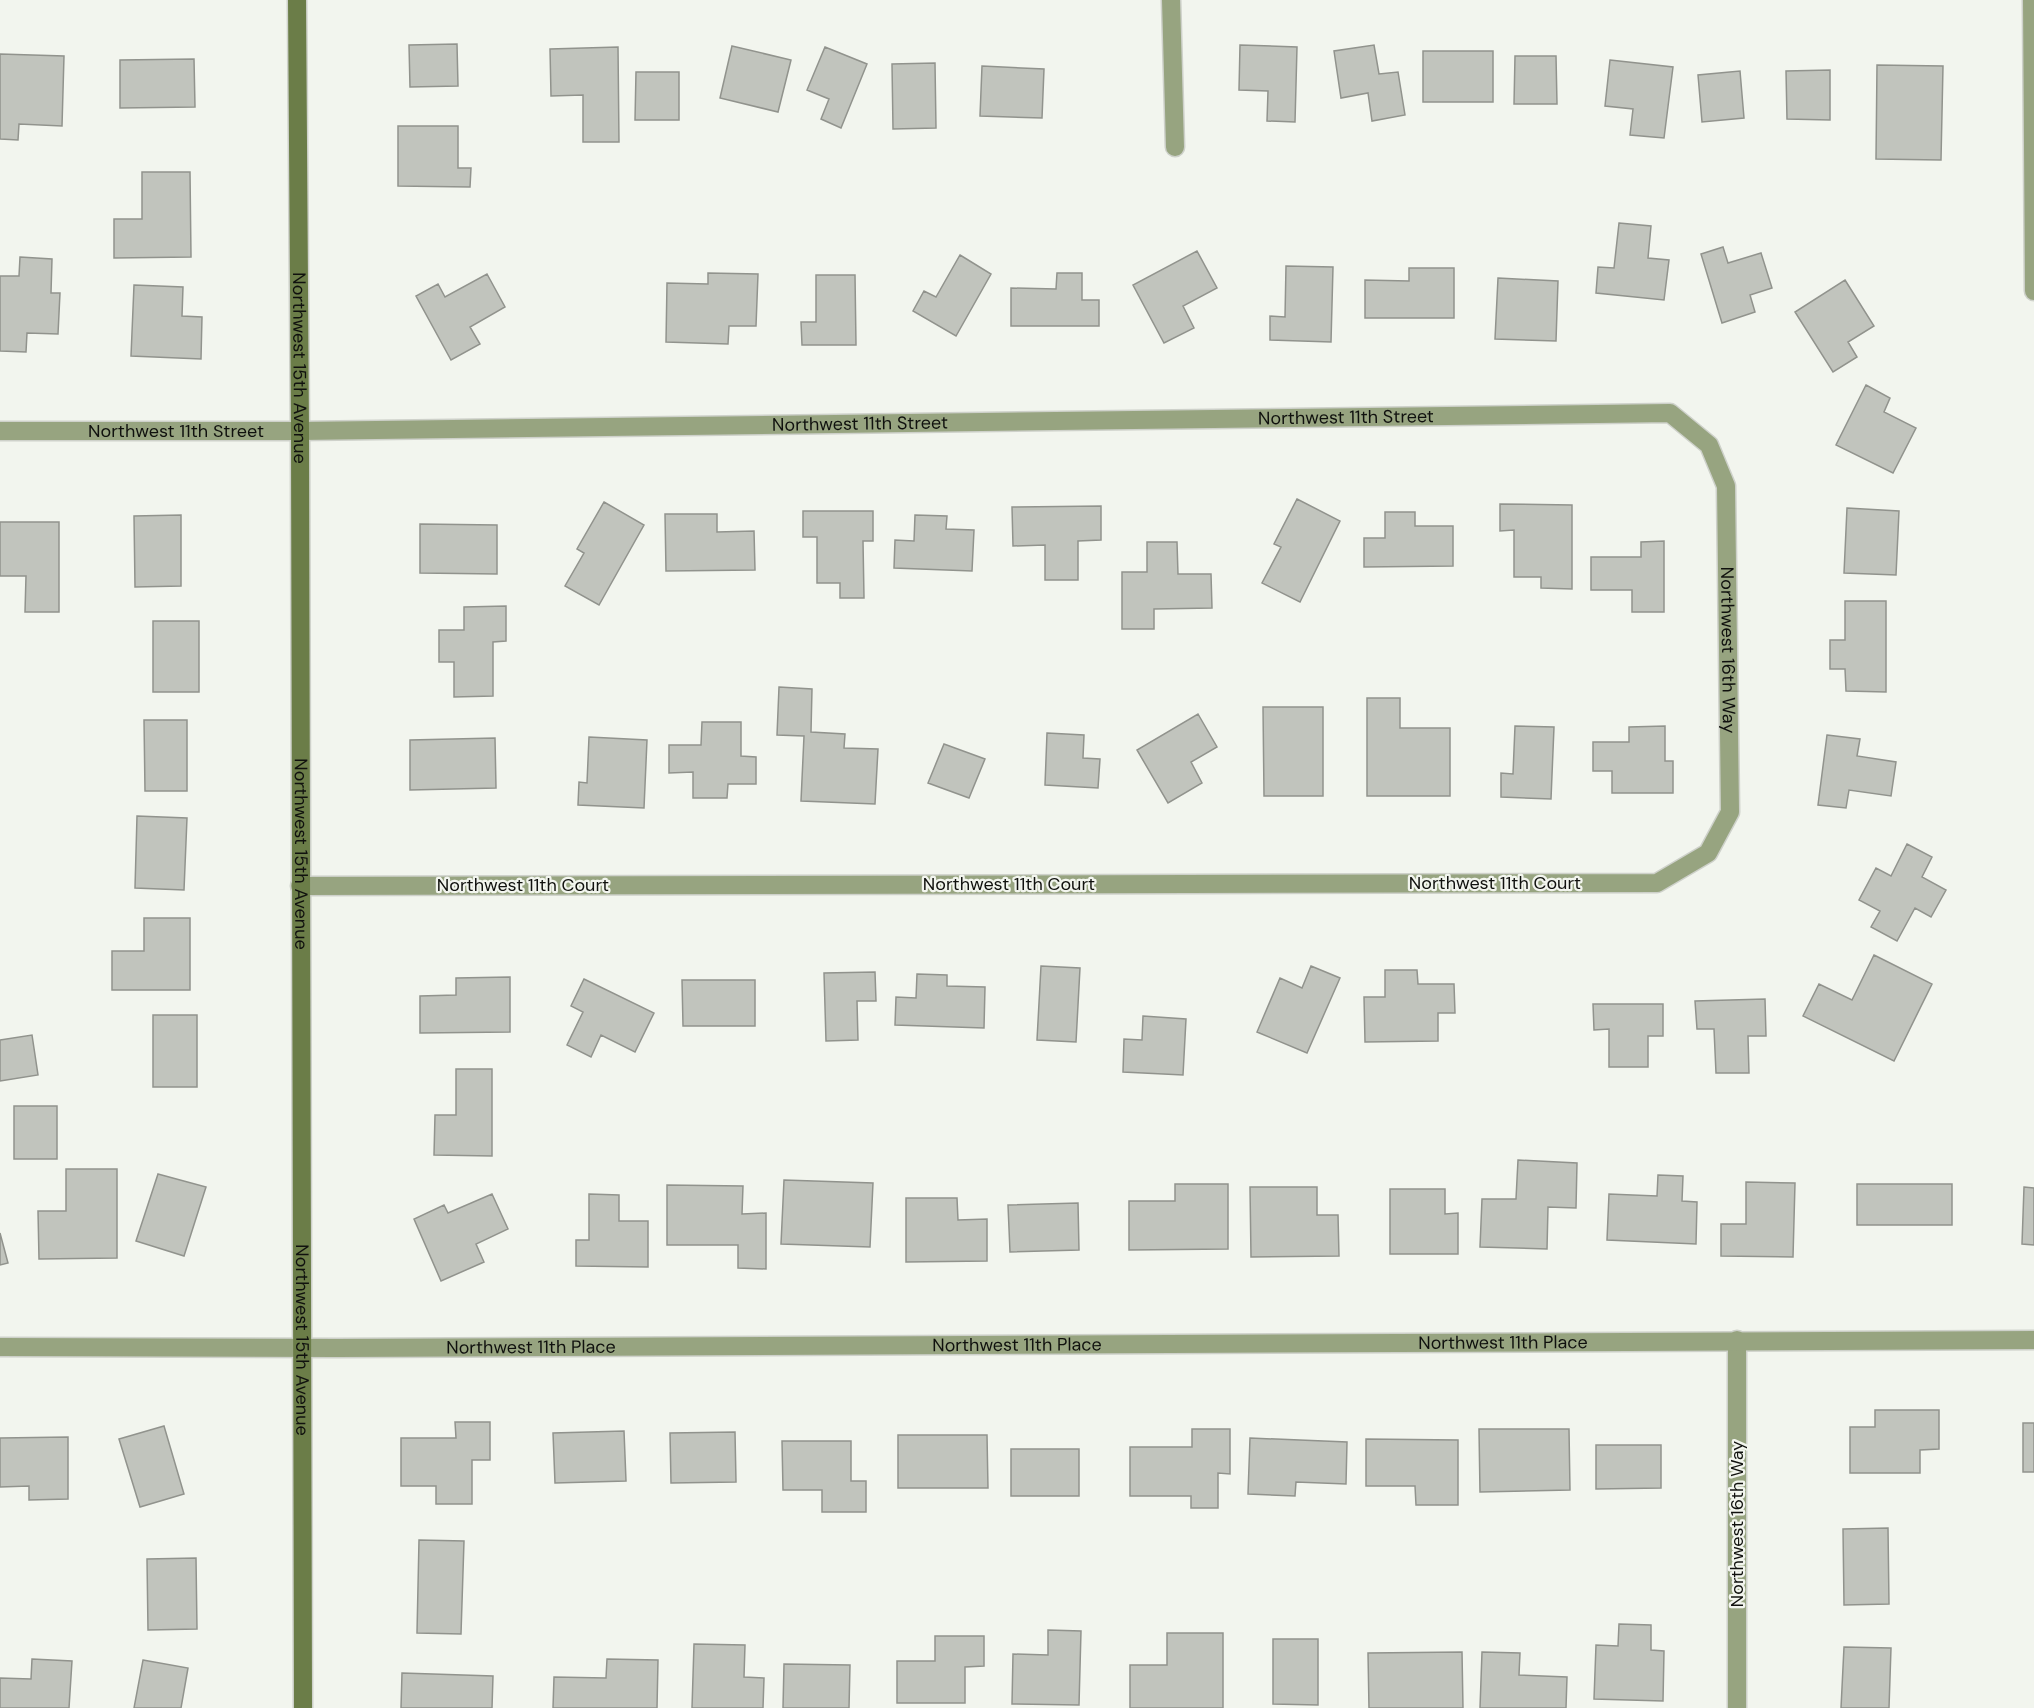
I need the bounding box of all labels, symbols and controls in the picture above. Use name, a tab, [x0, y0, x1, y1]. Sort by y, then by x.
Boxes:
street label: Northwest 15th Avenue	[287, 272, 312, 464]
street label: Northwest 11th Street	[1258, 404, 1434, 430]
street label: Northwest 11th Street	[772, 410, 948, 437]
street label: Northwest 11th Street	[88, 419, 264, 443]
street label: Northwest 16th Way	[1715, 567, 1741, 733]
street label: Northwest 15th Avenue	[289, 758, 313, 950]
street label: Northwest 11th Court	[1409, 871, 1581, 895]
street label: Northwest 11th Court	[923, 872, 1095, 896]
street label: Northwest 11th Court	[437, 873, 609, 897]
street label: Northwest 15th Avenue	[290, 1244, 314, 1436]
street label: Northwest 11th Place	[1418, 1330, 1588, 1355]
street label: Northwest 11th Place	[932, 1332, 1102, 1357]
street label: Northwest 11th Place	[446, 1335, 616, 1359]
street label: Northwest 16th Way	[1725, 1441, 1749, 1607]

